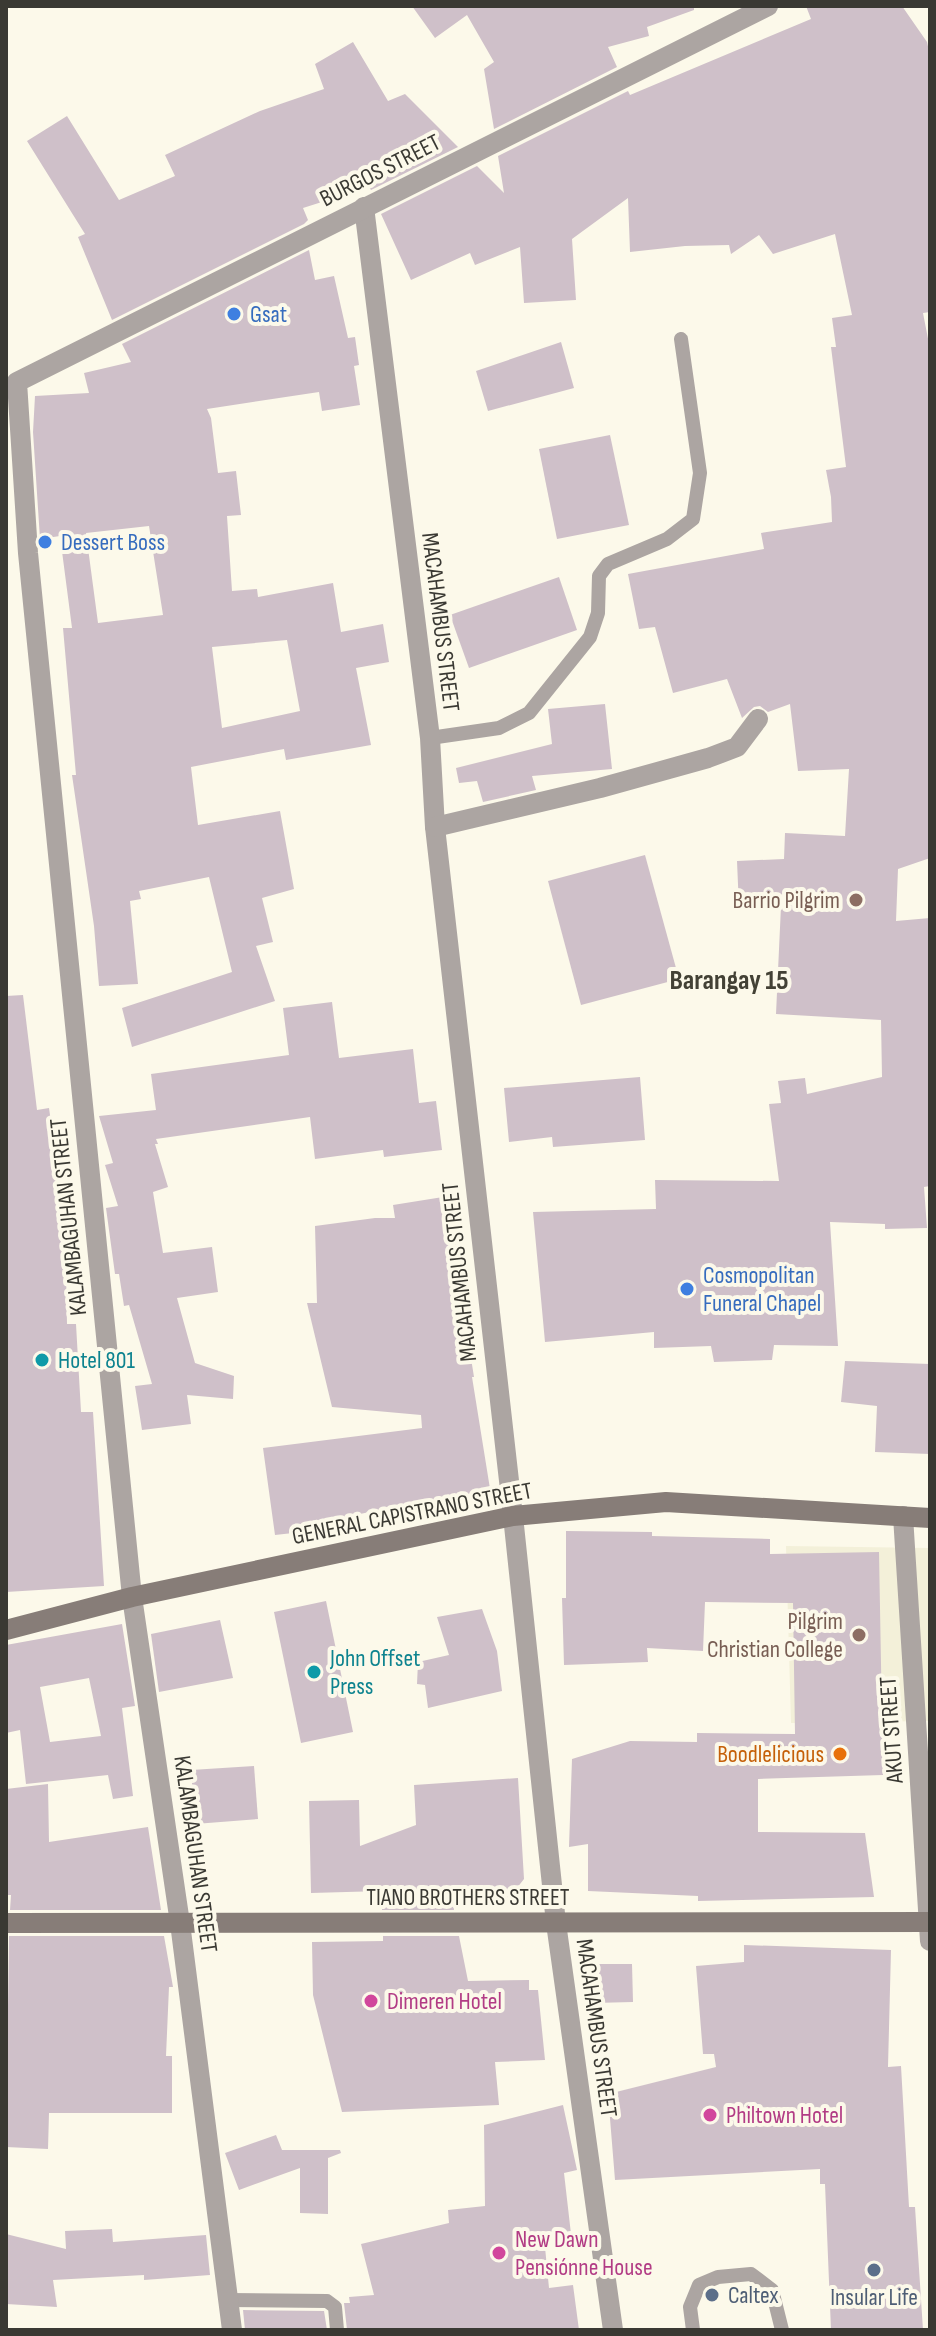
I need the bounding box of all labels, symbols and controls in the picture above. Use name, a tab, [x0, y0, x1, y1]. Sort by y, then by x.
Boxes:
street label: BURGOS STREET	[315, 128, 446, 213]
place label: Gsat	[250, 300, 287, 329]
marker: Gsat	[225, 305, 243, 323]
place label: Dessert Boss	[61, 528, 165, 557]
street label: MACAHAMBUS STREET	[415, 531, 466, 713]
marker: Dessert Boss	[36, 533, 54, 551]
place label: Barrio Pilgrim	[733, 886, 840, 915]
marker: Barrio Pilgrim	[847, 891, 865, 909]
district label: Barangay 15	[669, 964, 789, 997]
street label: KALAMBAGUHAN STREET	[44, 1117, 93, 1317]
street label: MACAHAMBUS STREET	[436, 1181, 483, 1363]
place label: Cosmopolitan Funeral Chapel	[703, 1261, 821, 1318]
marker: Cosmopolitan Funeral Chapel	[678, 1280, 696, 1298]
place label: Hotel 801	[58, 1346, 135, 1375]
marker: Hotel 801	[33, 1351, 51, 1369]
street label: GENERAL CAPISTRANO STREET	[289, 1476, 535, 1551]
place label: Pilgrim Christian College	[707, 1607, 843, 1664]
marker: Pilgrim Christian College	[850, 1626, 868, 1644]
place label: John Offset Press	[329, 1644, 420, 1701]
marker: John Offset Press	[305, 1663, 323, 1681]
street label: AKUT STREET	[873, 1675, 910, 1785]
place label: Boodlelicious	[717, 1740, 824, 1769]
marker: Boodlelicious	[831, 1745, 849, 1763]
street label: KALAMBAGUHAN STREET	[167, 1754, 224, 1955]
street label: TIANO BROTHERS STREET	[366, 1883, 570, 1912]
street label: MACAHAMBUS STREET	[570, 1937, 623, 2119]
place label: Dimeren Hotel	[387, 1987, 502, 2016]
marker: Dimeren Hotel	[362, 1992, 380, 2010]
place label: Philtown Hotel	[726, 2101, 843, 2130]
marker: Philtown Hotel	[701, 2106, 719, 2124]
place label: New Dawn Pensiónne House	[515, 2225, 653, 2282]
marker: New Dawn Pensiónne House	[490, 2244, 508, 2262]
marker: Insular Life	[865, 2261, 883, 2279]
place label: Caltex	[728, 2281, 779, 2310]
place label: Insular Life	[830, 2283, 918, 2312]
marker: Caltex	[703, 2286, 721, 2304]

